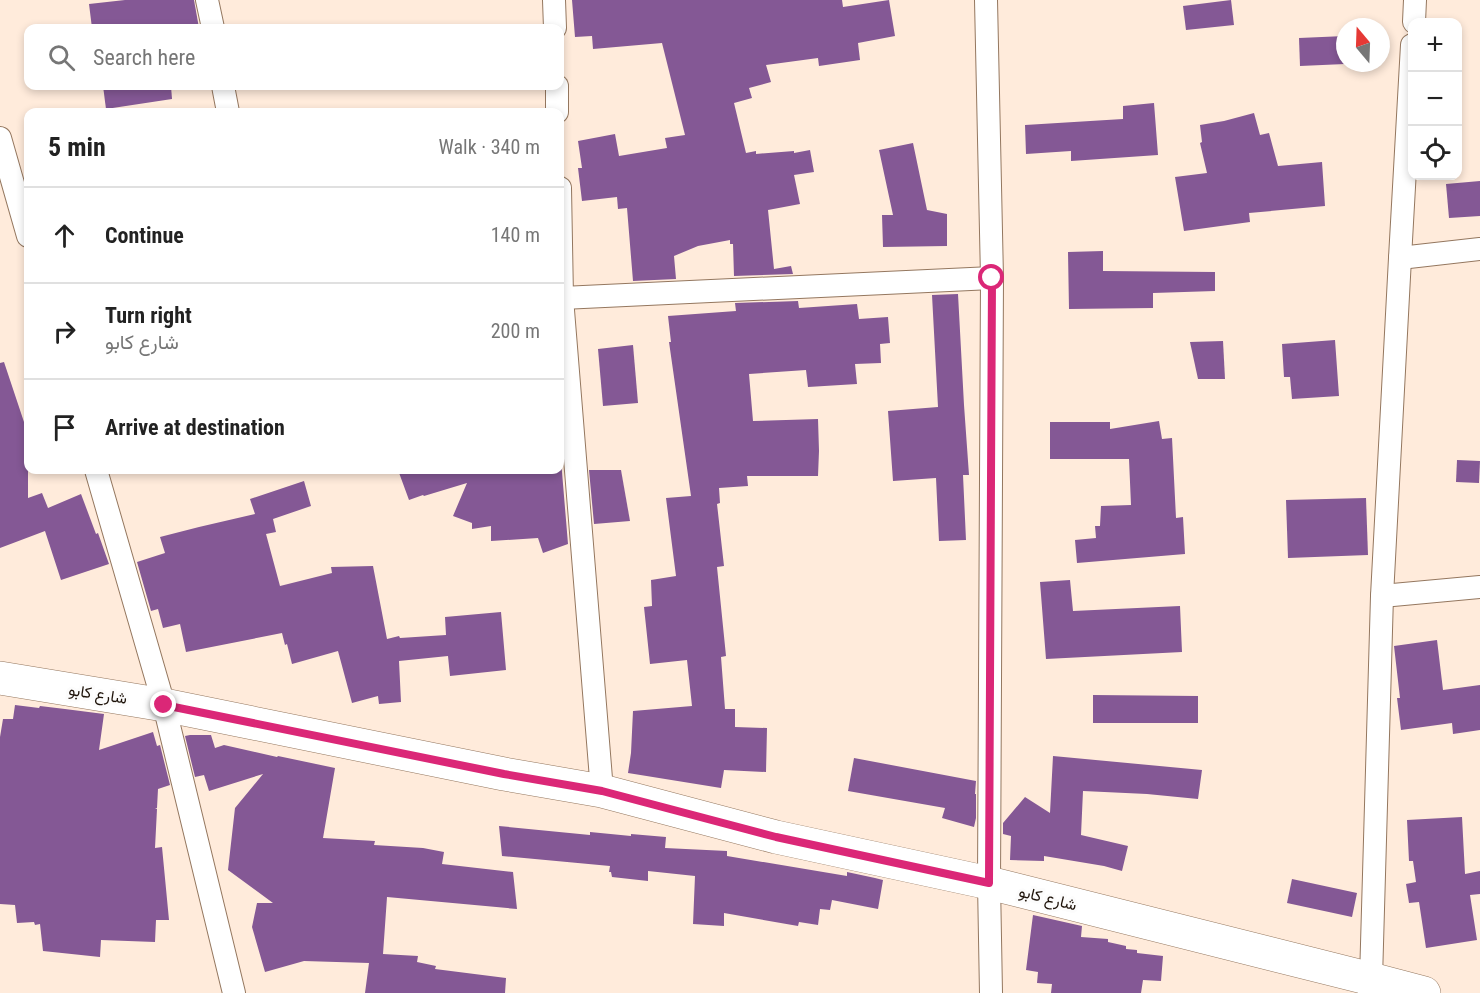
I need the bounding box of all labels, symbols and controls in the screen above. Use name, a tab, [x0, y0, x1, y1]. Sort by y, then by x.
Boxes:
north arrow	[1336, 18, 1390, 72]
map controls	[1408, 18, 1462, 180]
button: +	[1408, 18, 1462, 72]
search box	[24, 24, 564, 90]
icon: search	[45, 41, 78, 74]
text: Search here	[93, 45, 195, 70]
button: −	[1408, 72, 1462, 126]
button: locate	[1408, 126, 1462, 180]
text: 5 min	[48, 132, 106, 162]
text: Walk · 340 m	[439, 135, 540, 159]
icon: ahead	[48, 219, 81, 252]
text: Continue	[105, 223, 184, 248]
text: 140 m	[491, 223, 540, 247]
route start	[978, 264, 1004, 290]
text: Turn right	[105, 303, 192, 328]
icon: right	[48, 315, 81, 348]
text: 200 m	[491, 319, 540, 343]
text: شارع كابو	[105, 330, 179, 354]
icon: arrive	[48, 411, 81, 444]
text: Arrive at destination	[105, 415, 285, 440]
street label: شارع كابو	[67, 680, 129, 710]
route end	[150, 691, 176, 717]
street label: شارع كابو	[1017, 882, 1079, 916]

